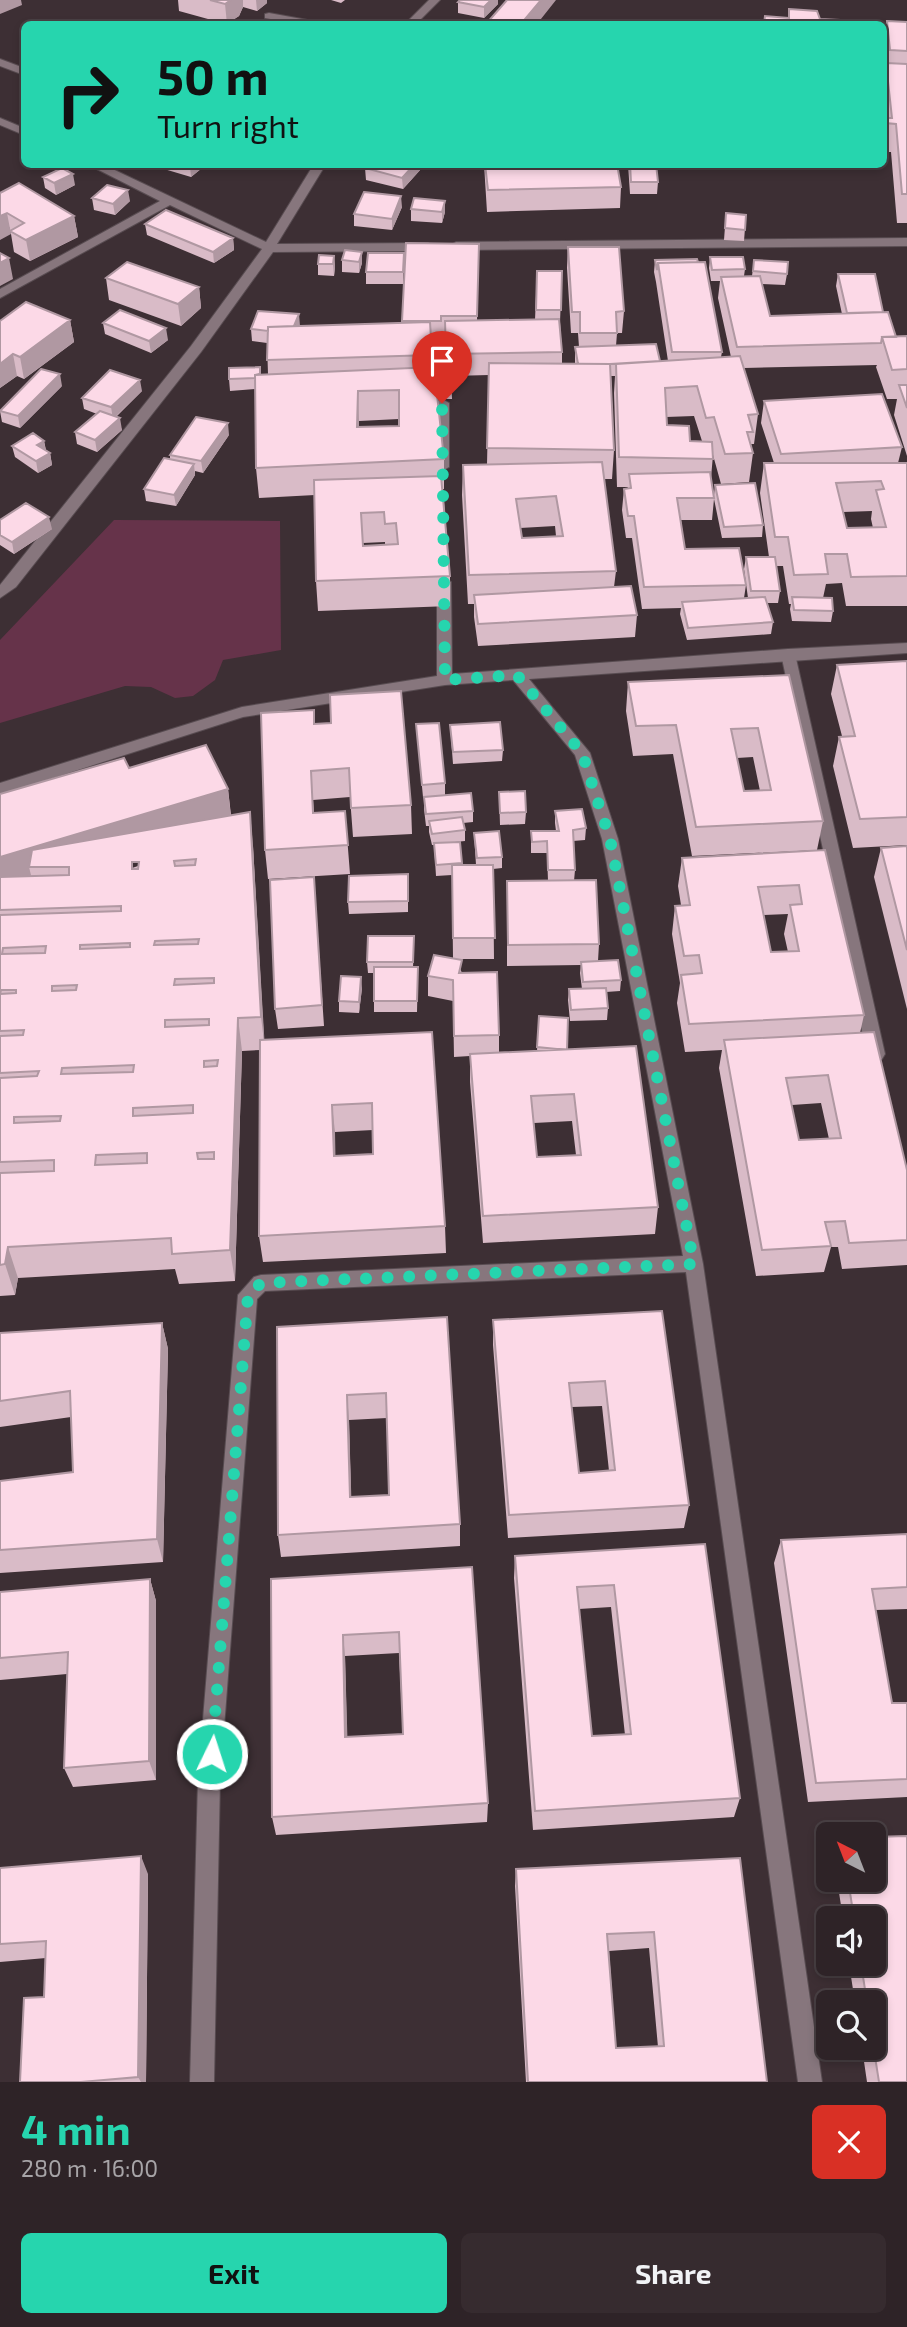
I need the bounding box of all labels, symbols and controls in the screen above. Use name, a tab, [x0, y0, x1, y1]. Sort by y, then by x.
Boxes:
text: 50 m	[157, 46, 269, 105]
icon: right	[42, 49, 133, 140]
text: Turn right	[157, 106, 299, 144]
pin	[412, 331, 472, 403]
icon: arrive	[423, 342, 461, 380]
position arrow	[175, 1717, 249, 1791]
north arrow	[816, 1822, 886, 1892]
map controls	[816, 1822, 886, 2060]
button: sound	[816, 1906, 886, 1976]
button: search	[816, 1990, 886, 2060]
text: 4 min	[21, 2103, 131, 2153]
button: close	[812, 2105, 886, 2179]
text: 280 m · 16:00	[21, 2154, 158, 2182]
button: Exit	[21, 2233, 447, 2313]
button: Share	[461, 2233, 886, 2313]

